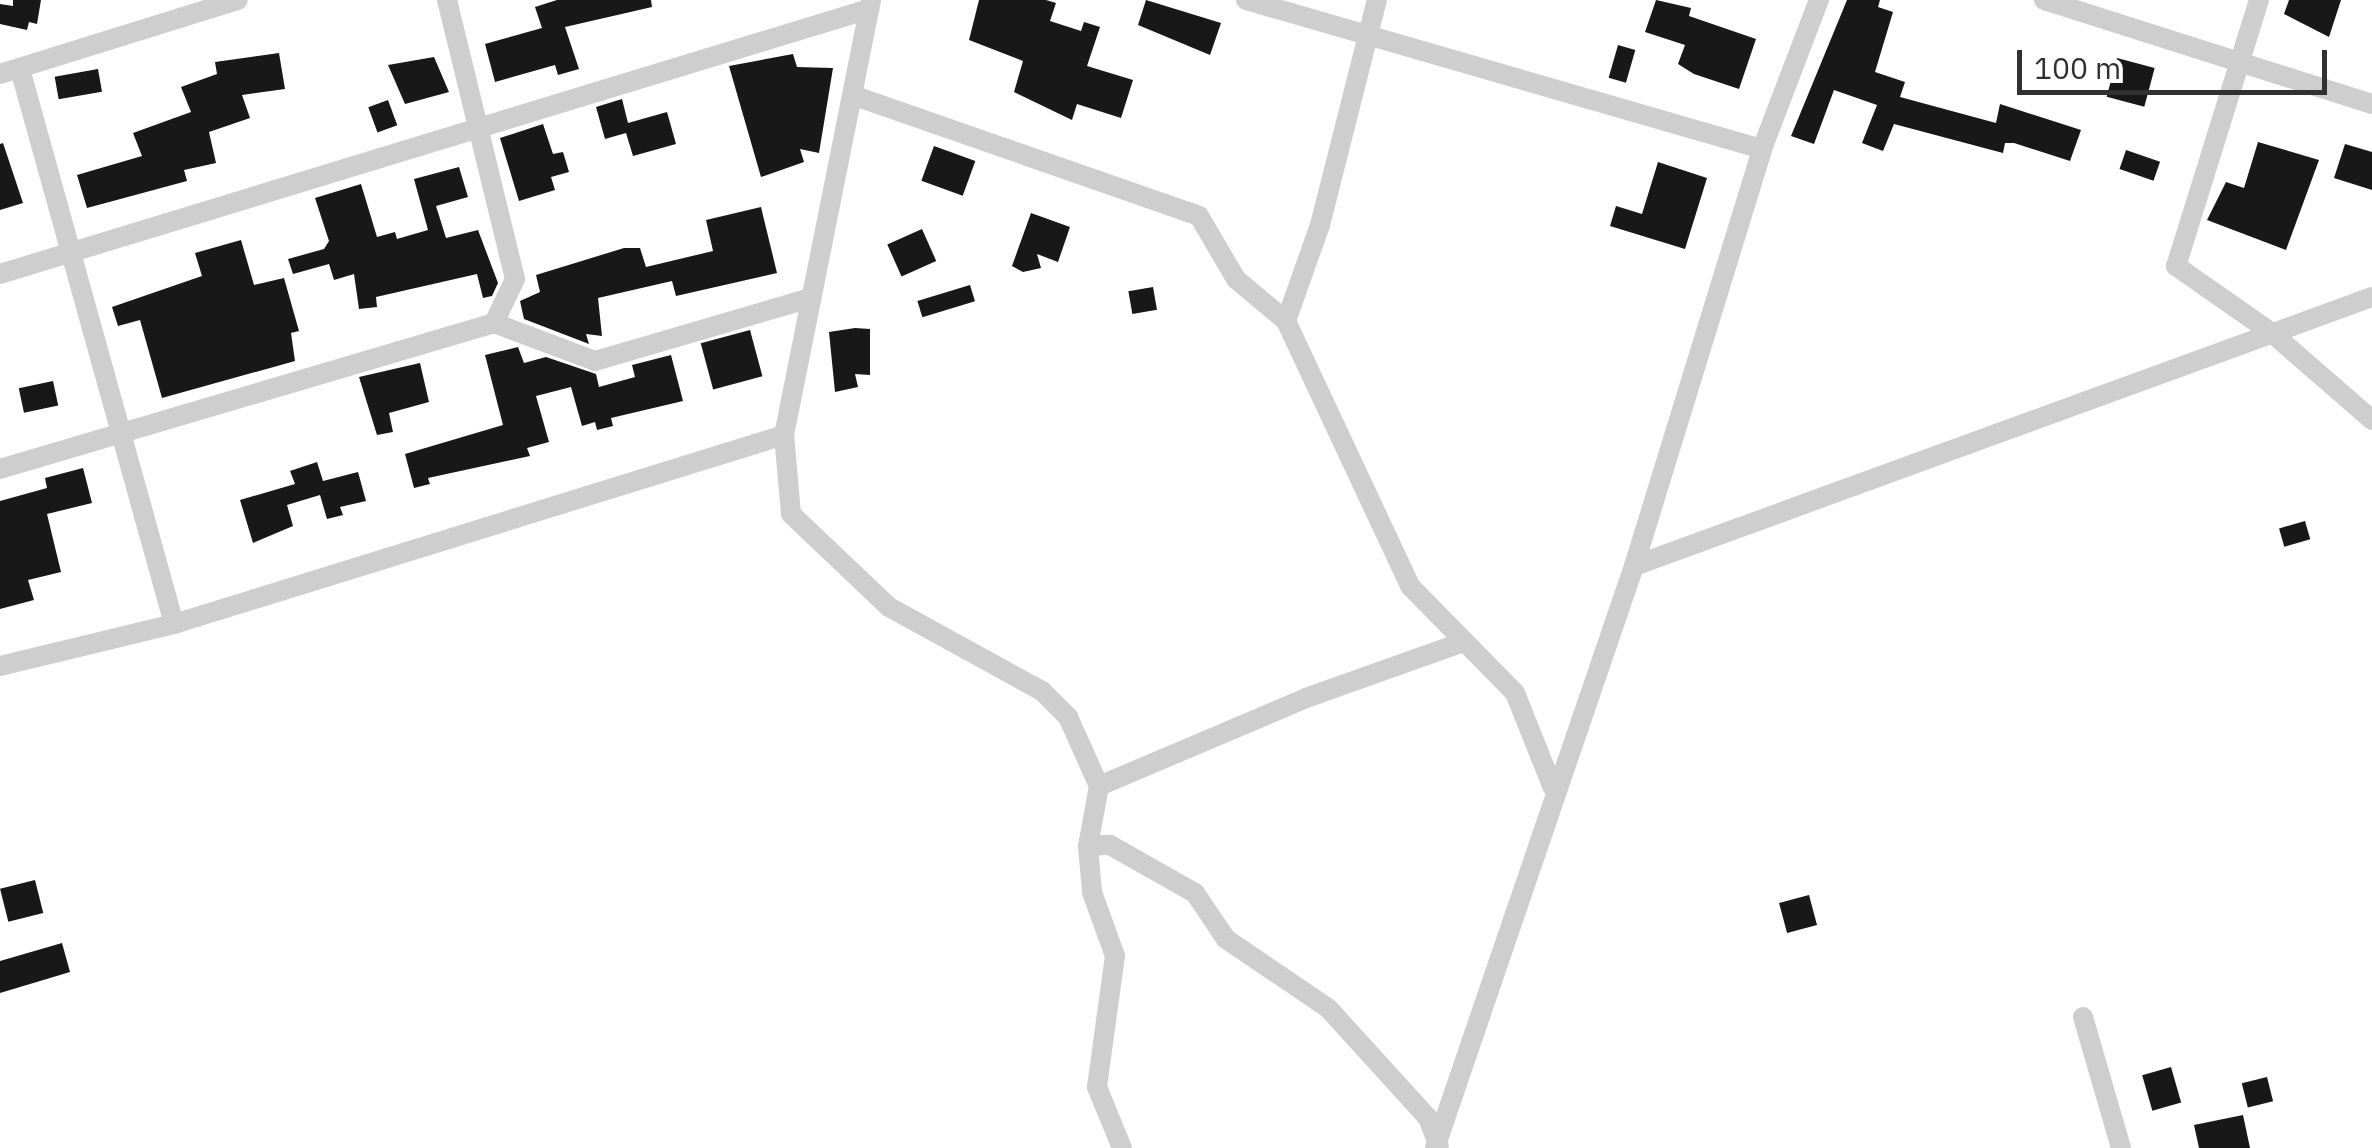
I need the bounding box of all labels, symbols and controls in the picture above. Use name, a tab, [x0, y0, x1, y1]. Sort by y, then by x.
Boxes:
scale bar	[2022, 30, 2332, 92]
text: 100 m	[2034, 48, 2121, 87]

